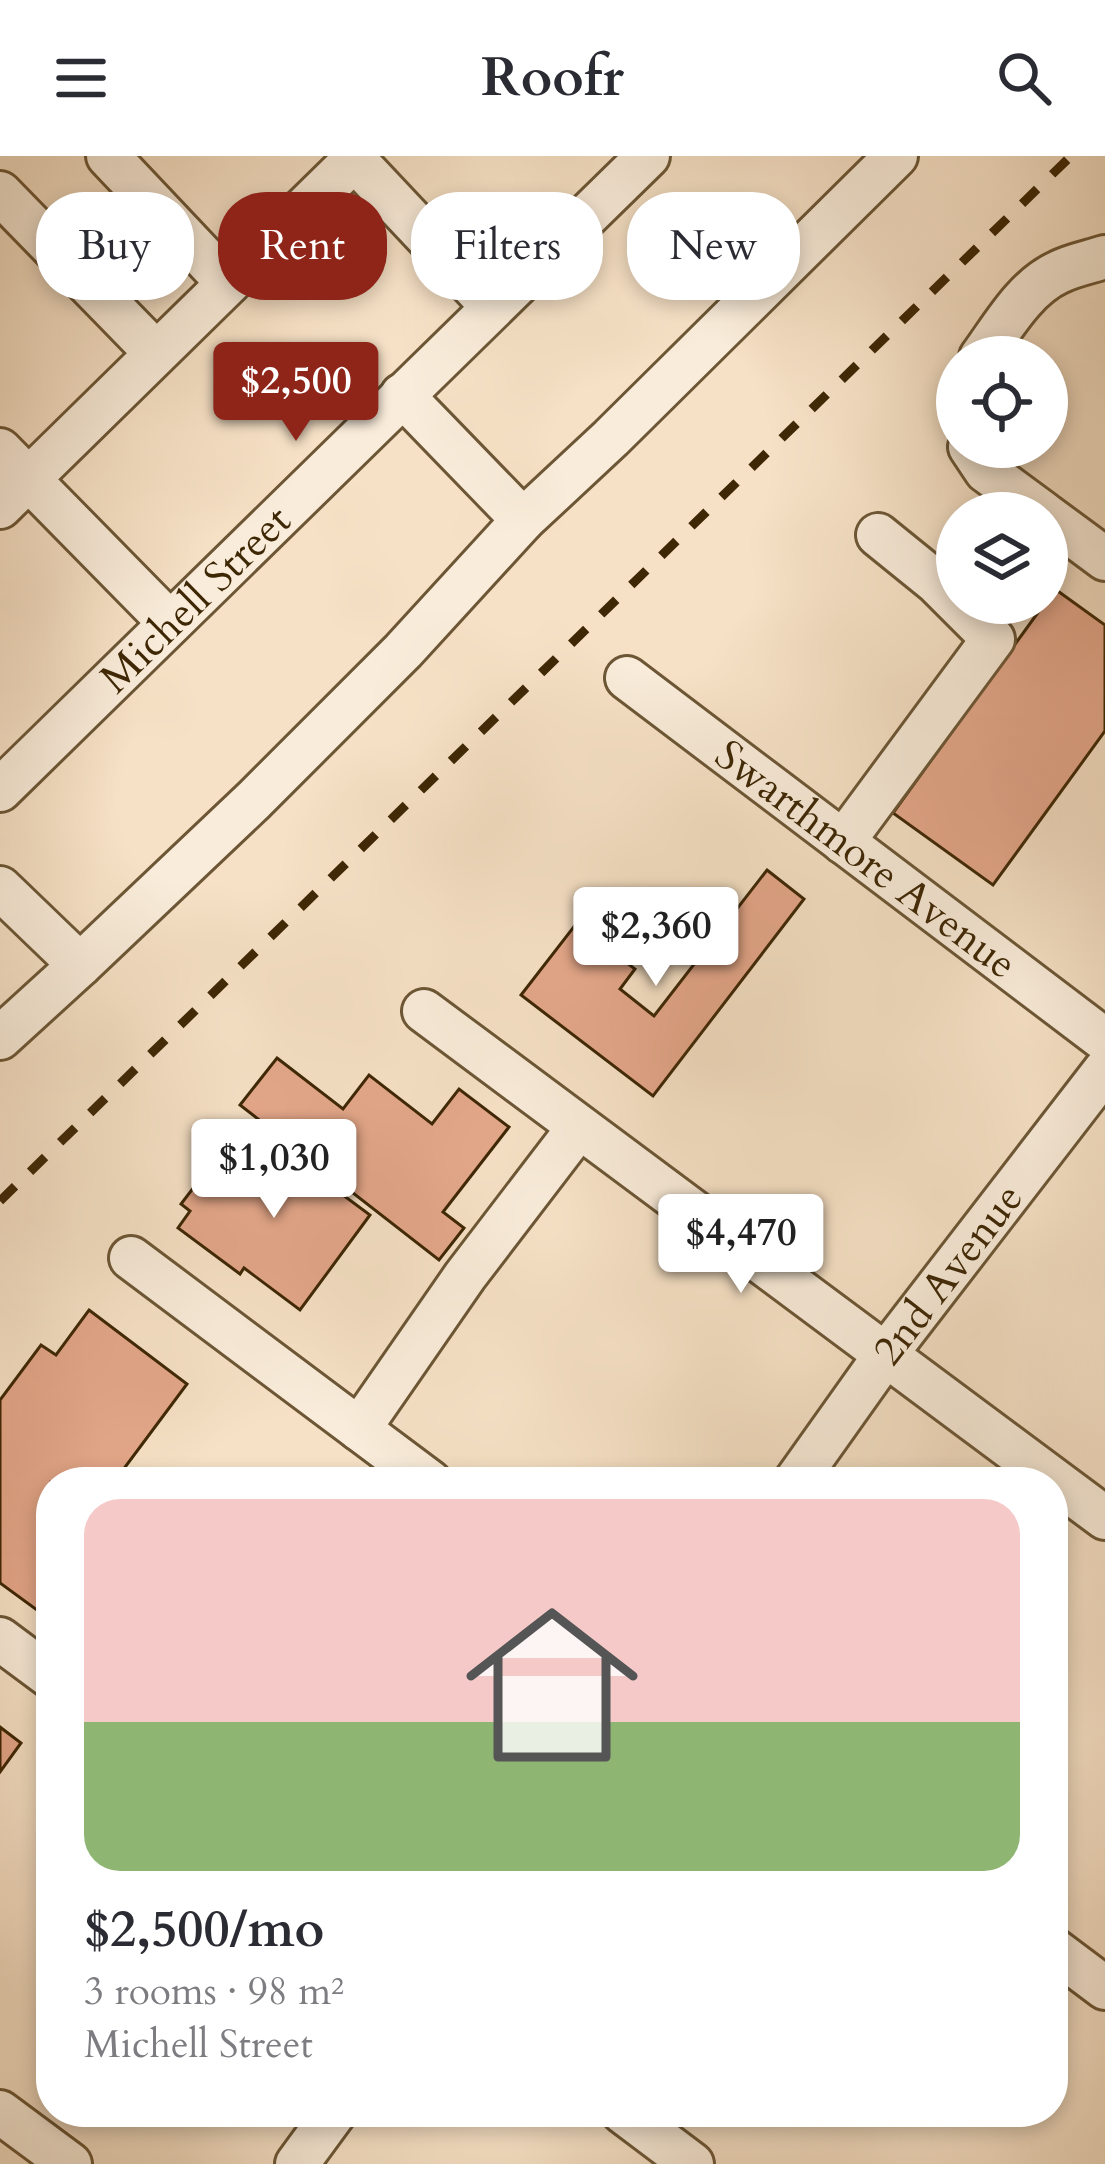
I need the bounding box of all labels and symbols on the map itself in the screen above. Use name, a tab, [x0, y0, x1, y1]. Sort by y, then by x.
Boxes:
pin: $2,500	[198, 342, 394, 444]
street label: Michell Street	[87, 493, 303, 706]
street label: Swarthmore Avenue	[704, 726, 1029, 992]
pin: $2,360	[558, 887, 754, 989]
pin: $1,030	[176, 1119, 372, 1221]
street label: 2nd Avenue	[859, 1171, 1036, 1377]
pin: $4,470	[643, 1194, 839, 1296]

